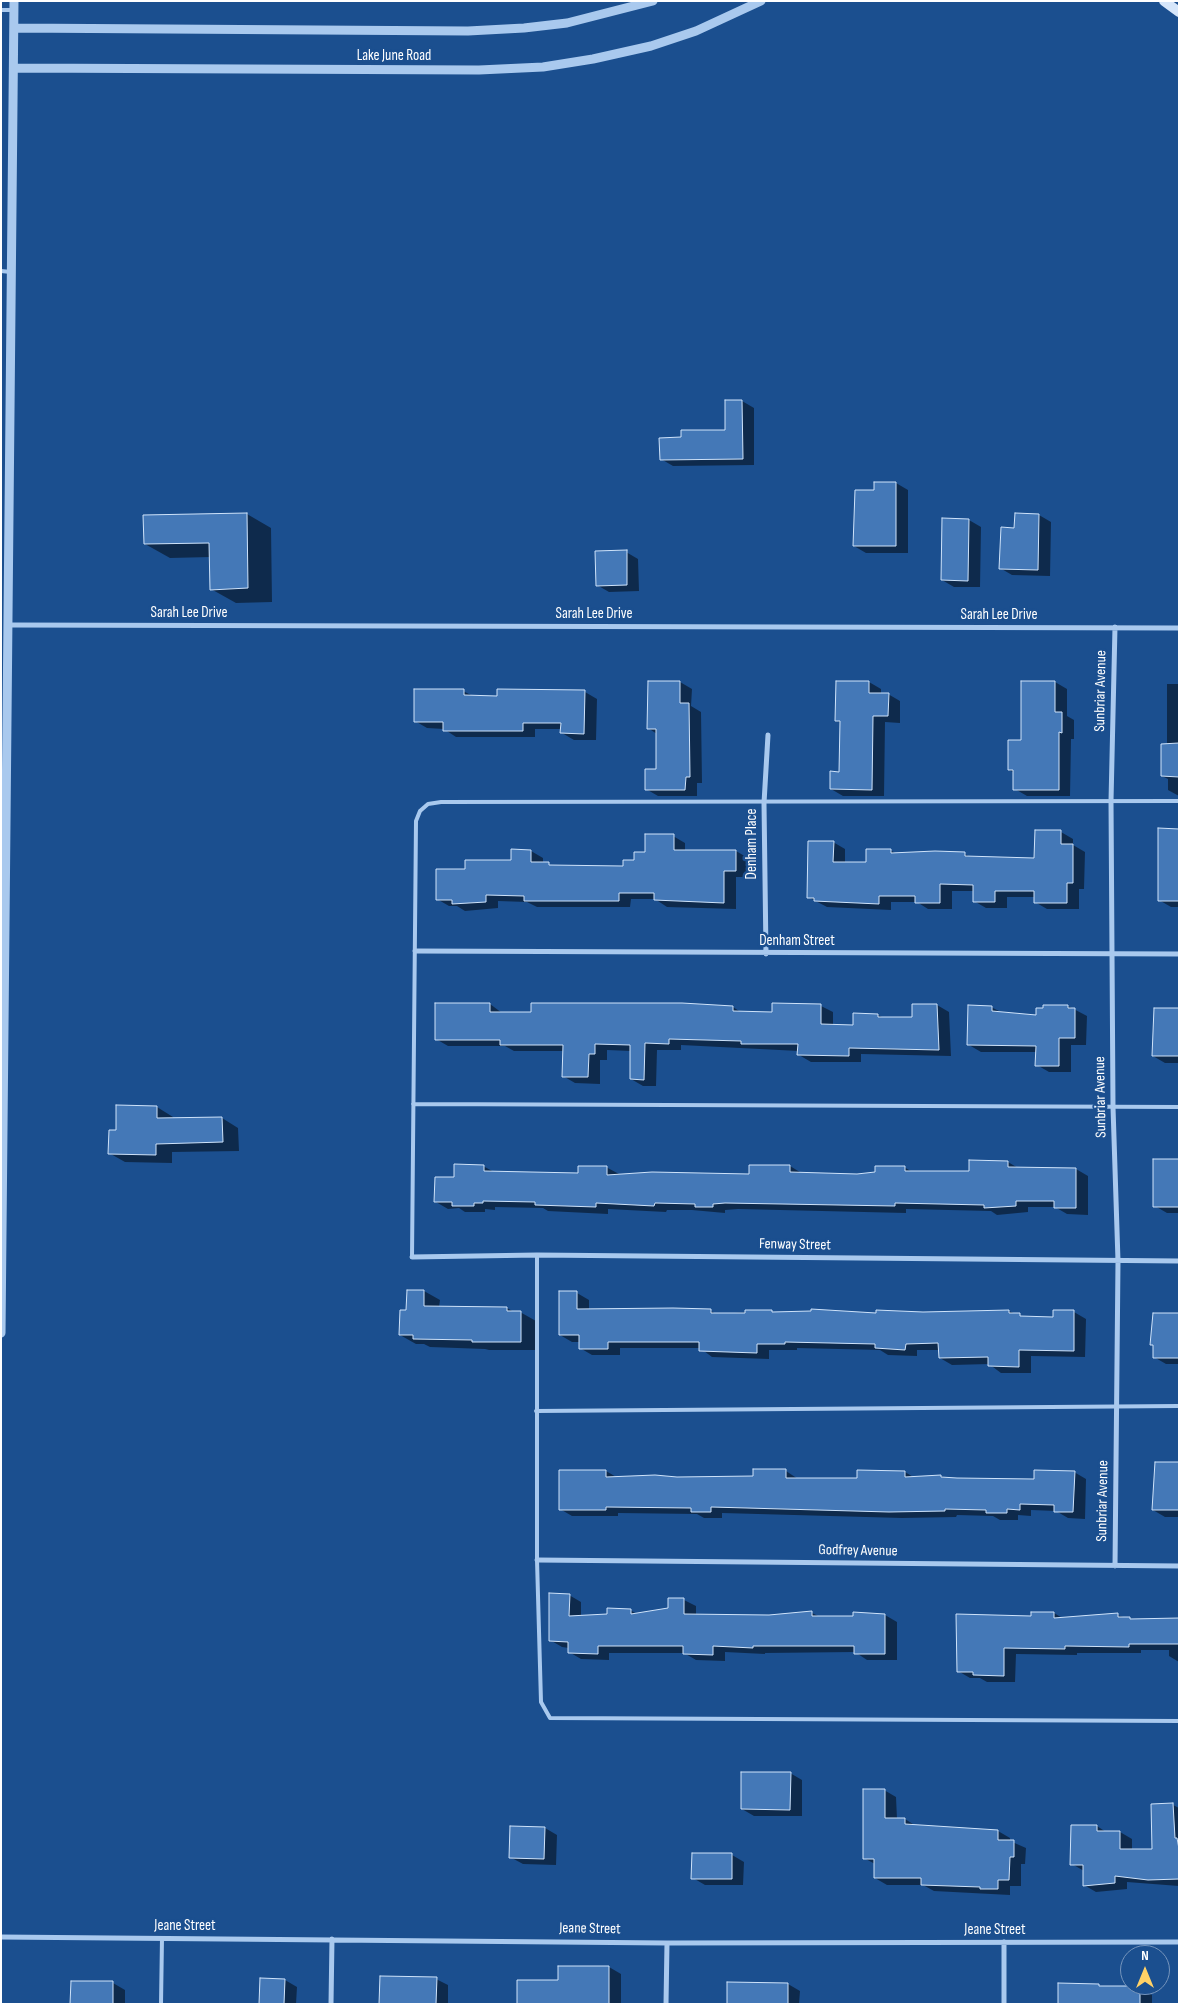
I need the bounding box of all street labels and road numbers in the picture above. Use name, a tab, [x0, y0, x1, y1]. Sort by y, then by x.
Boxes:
street label: Lake June Road	[357, 47, 431, 65]
street label: Sarah Lee Drive	[151, 604, 227, 622]
street label: Sarah Lee Drive	[556, 605, 632, 623]
street label: Sarah Lee Drive	[961, 606, 1037, 624]
street label: Sunbriar Avenue	[1091, 650, 1111, 732]
street label: Denham Place	[743, 809, 761, 879]
street label: Denham Street	[759, 932, 835, 950]
street label: Sunbriar Avenue	[1091, 1056, 1111, 1138]
street label: Fenway Street	[759, 1235, 831, 1255]
street label: Sunbriar Avenue	[1093, 1460, 1113, 1542]
street label: Godfrey Avenue	[818, 1541, 898, 1561]
street label: Jeane Street	[154, 1917, 216, 1935]
street label: Jeane Street	[559, 1919, 621, 1939]
street label: Jeane Street	[964, 1921, 1026, 1939]

